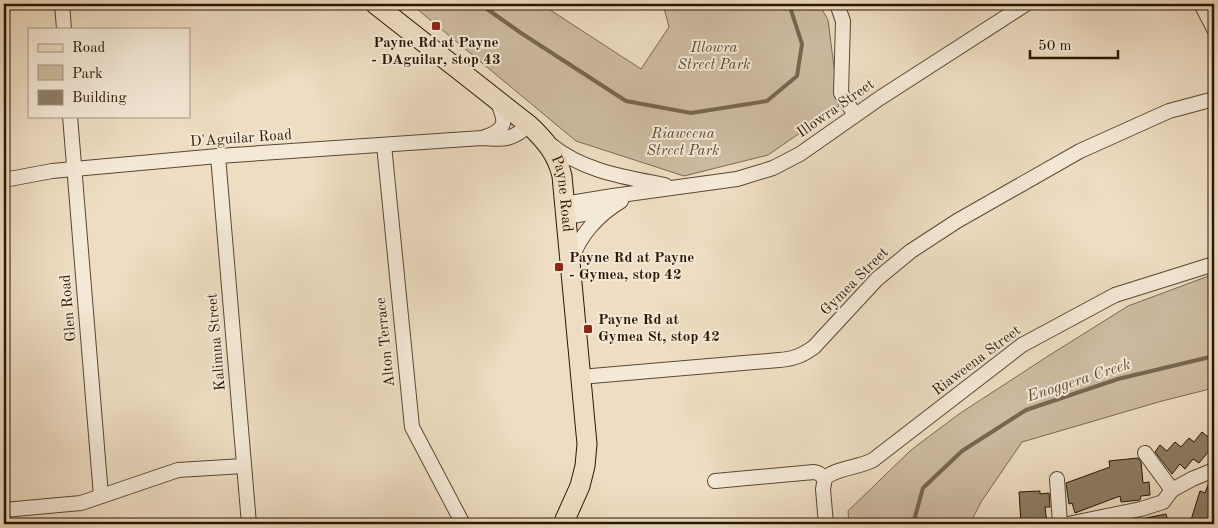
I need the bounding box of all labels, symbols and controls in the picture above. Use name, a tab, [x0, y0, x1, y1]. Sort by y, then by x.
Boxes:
marker: Payne Rd at Payne - DAguilar, stop 43	[430, 20, 442, 32]
legend	[28, 28, 190, 118]
scale bar	[1030, 28, 1118, 60]
place label: Payne Rd at Payne - DAguilar, stop 43	[371, 36, 501, 68]
text: 50 m	[1038, 39, 1072, 54]
text: Road	[72, 41, 106, 56]
park label: Illowra Street Park	[678, 41, 750, 73]
text: Park	[72, 67, 103, 82]
street label: Illowra Street	[795, 77, 877, 141]
text: Building	[72, 91, 127, 106]
park label: Riaweena Street Park	[647, 127, 719, 159]
street label: D'Aguilar Road	[190, 128, 293, 150]
street label: Payne Road	[548, 153, 575, 233]
street label: Gymea Street	[818, 245, 892, 319]
place label: Payne Rd at Payne - Gymea, stop 42	[569, 251, 694, 283]
marker: Payne Rd at Payne - Gymea, stop 42	[553, 261, 565, 273]
street label: Glen Road	[59, 274, 79, 342]
street label: Kalimna Street	[205, 292, 229, 392]
street label: Alton Terrace	[374, 296, 398, 388]
place label: Payne Rd at Gymea St, stop 42	[598, 313, 720, 345]
marker: Payne Rd at Gymea St, stop 42	[582, 323, 594, 335]
street label: Riaweena Street	[930, 323, 1024, 399]
water label: Enoggera Creek	[1024, 357, 1133, 406]

